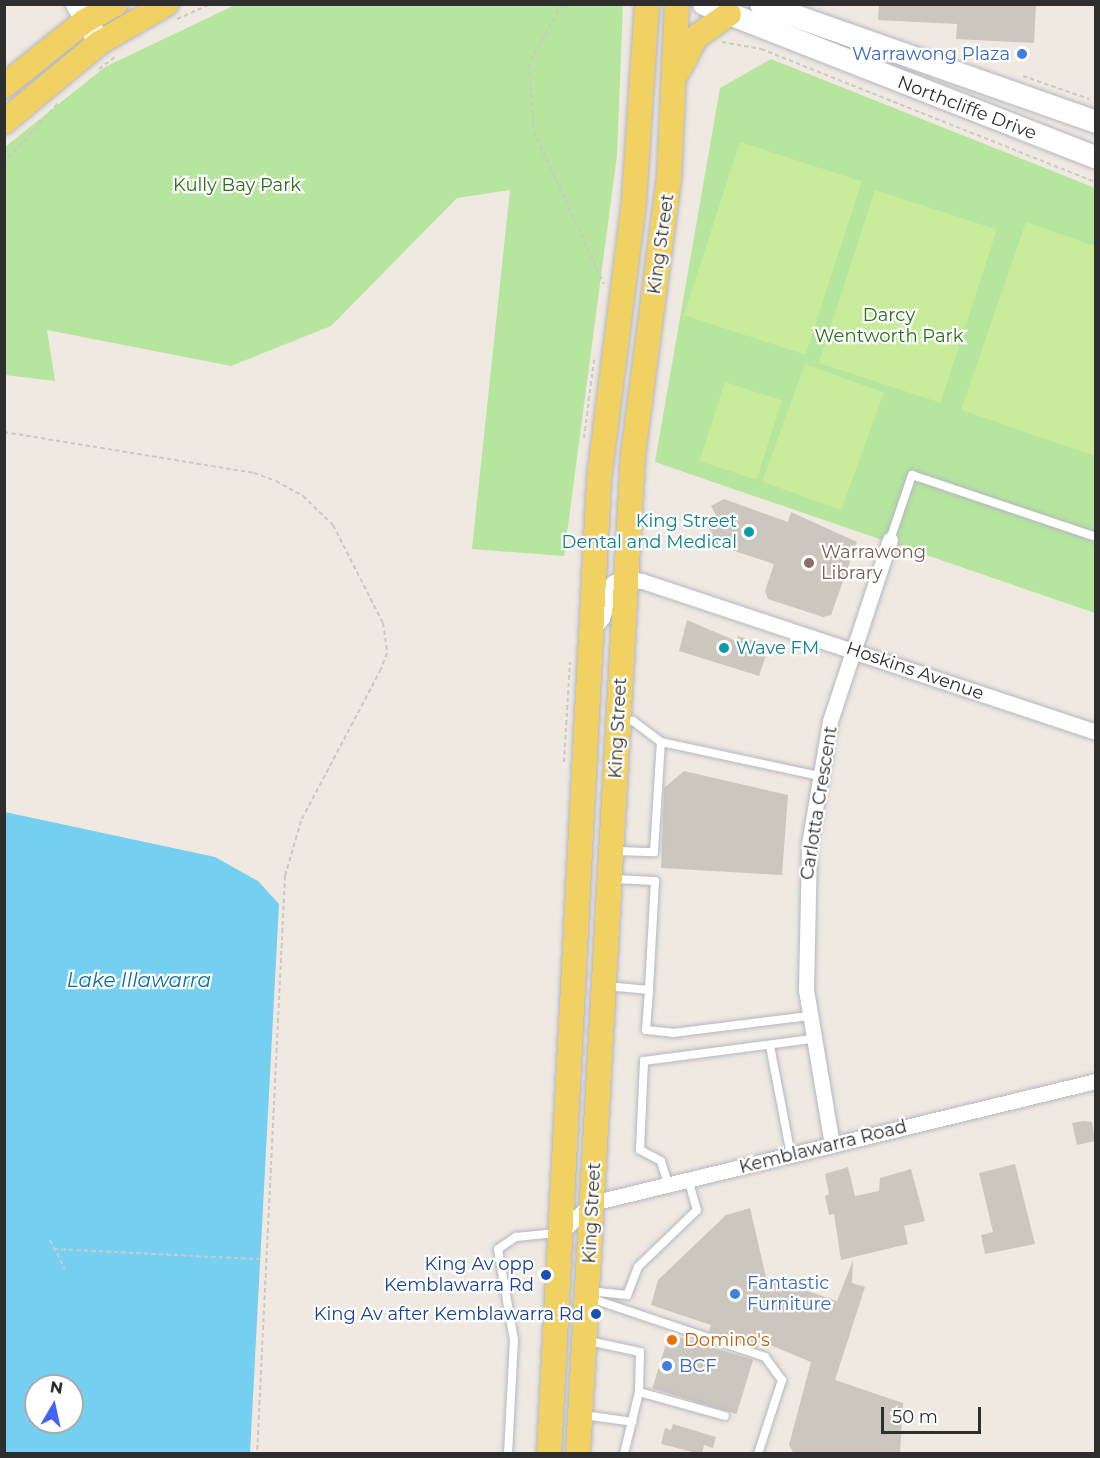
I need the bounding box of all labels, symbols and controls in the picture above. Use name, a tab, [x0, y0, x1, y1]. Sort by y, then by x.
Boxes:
place label: Warrawong Plaza	[852, 43, 1010, 65]
marker: Warrawong Plaza	[1015, 47, 1029, 61]
street label: Northcliffe Drive	[894, 72, 1040, 144]
park label: Kully Bay Park	[173, 174, 301, 196]
street label: King Street	[643, 192, 679, 296]
park label: Darcy Wentworth Park	[815, 305, 963, 348]
place label: King Street Dental and Medical	[562, 511, 737, 554]
marker: King Street Dental and Medical	[742, 525, 756, 539]
place label: Warrawong Library	[821, 542, 926, 584]
marker: Warrawong Library	[802, 556, 816, 570]
place label: Wave FM	[736, 637, 819, 659]
street label: Hoskins Avenue	[843, 637, 987, 705]
marker: Wave FM	[717, 641, 731, 655]
street label: King Street	[605, 677, 631, 779]
street label: Carlotta Crescent	[796, 725, 842, 881]
water label: Lake Illawarra	[67, 968, 211, 992]
street label: Kemblawarra Road	[737, 1116, 909, 1178]
street label: King Street	[579, 1162, 605, 1264]
place label: King Av opp Kemblawarra Rd	[384, 1254, 534, 1296]
marker: King Av opp Kemblawarra Rd	[539, 1268, 553, 1282]
place label: Fantastic Furniture	[747, 1273, 831, 1316]
marker: Fantastic Furniture	[728, 1287, 742, 1301]
place label: King Av after Kemblawarra Rd	[314, 1303, 584, 1325]
marker: King Av after Kemblawarra Rd	[589, 1307, 603, 1321]
place label: Domino's	[684, 1329, 770, 1351]
marker: Domino's	[665, 1333, 679, 1347]
place label: BCF	[679, 1355, 717, 1377]
marker: BCF	[660, 1359, 674, 1373]
north arrow	[24, 1374, 84, 1434]
text: N	[49, 1377, 64, 1398]
scale bar	[884, 1395, 984, 1433]
text: 50 m	[892, 1406, 938, 1428]

